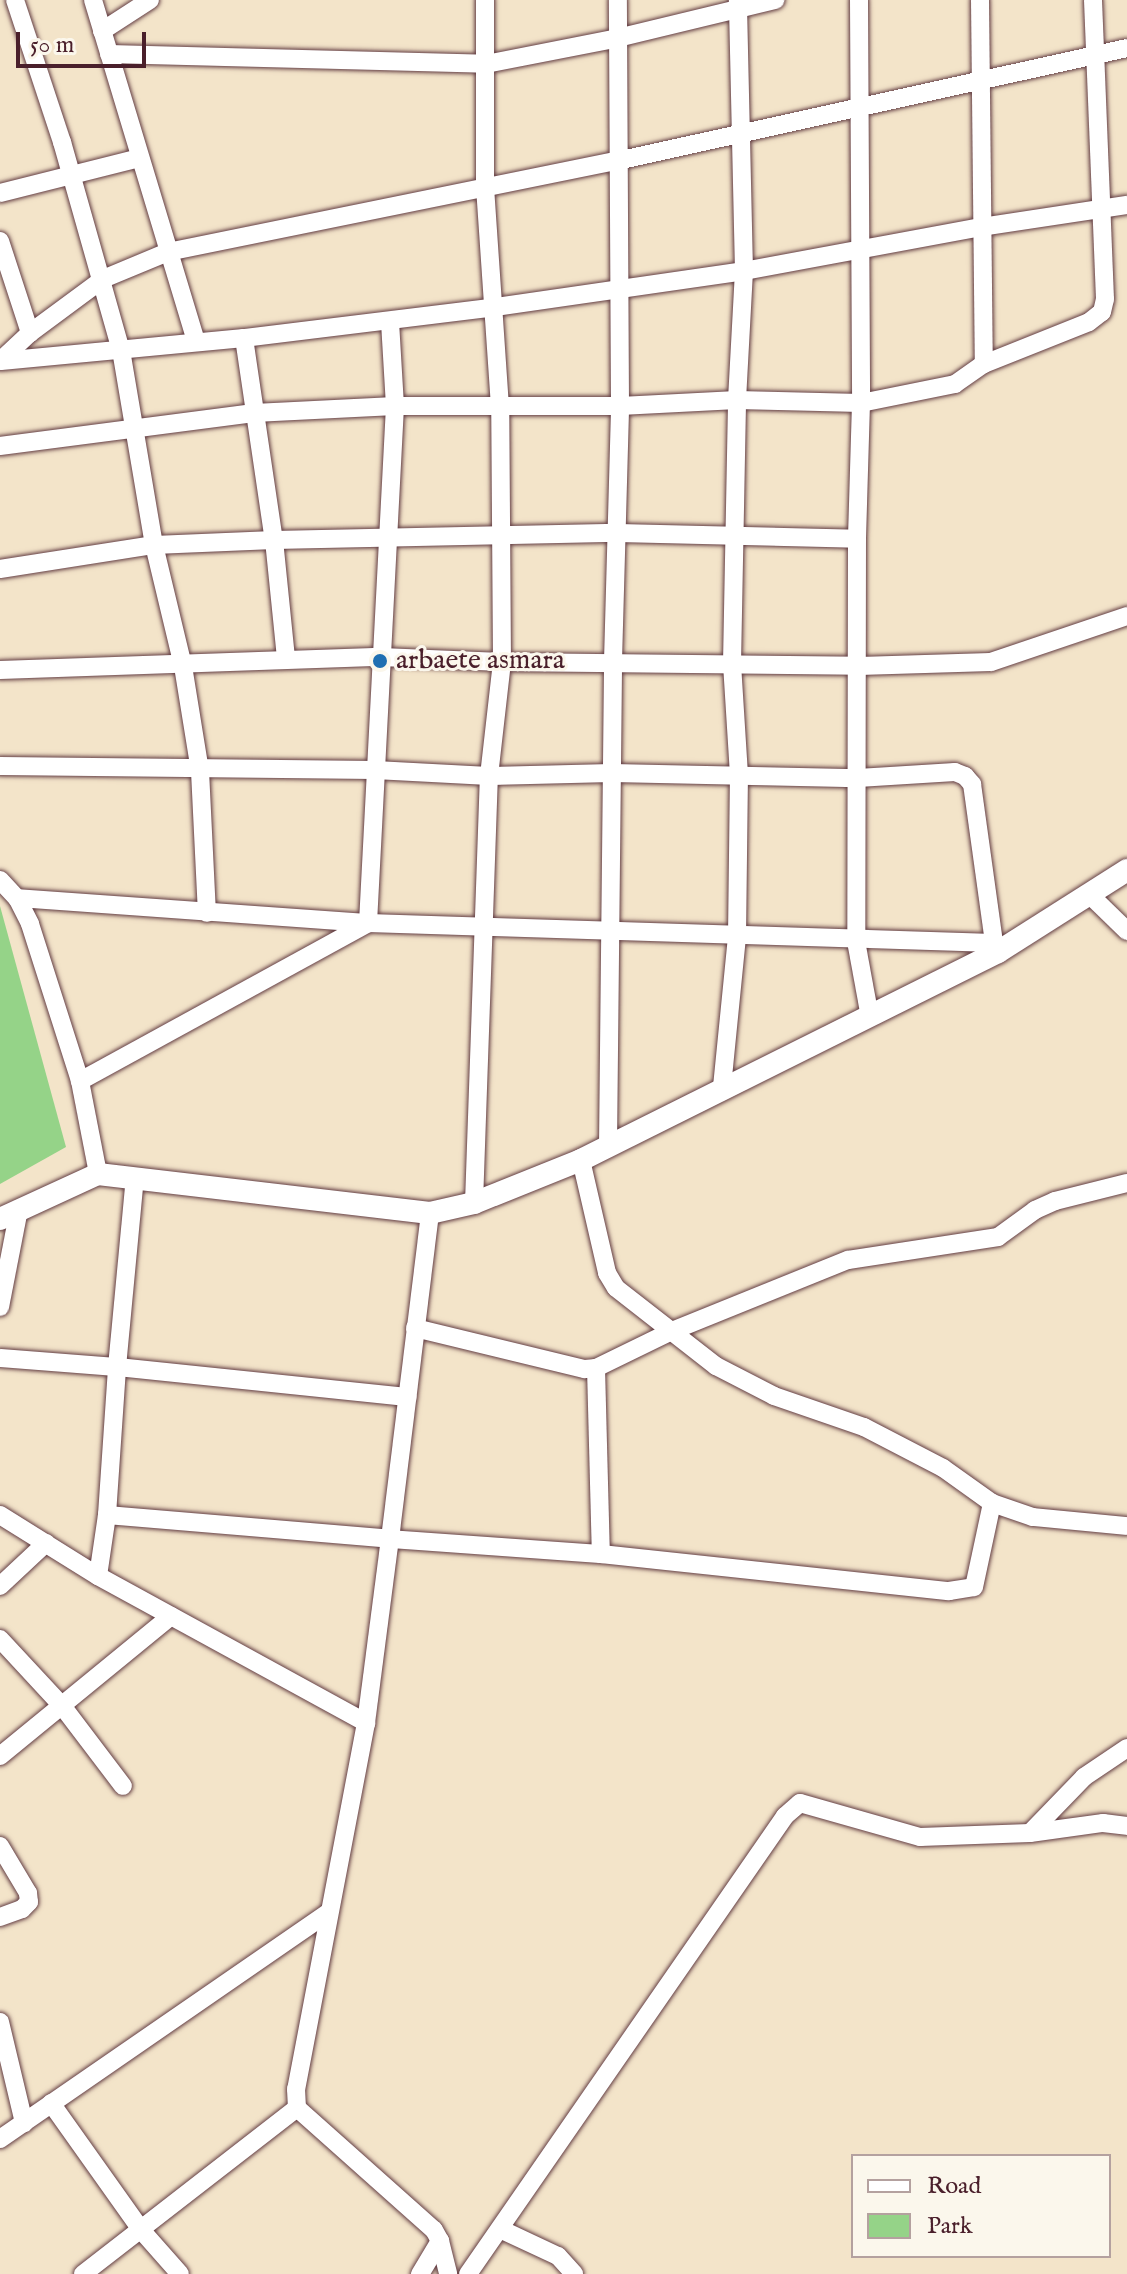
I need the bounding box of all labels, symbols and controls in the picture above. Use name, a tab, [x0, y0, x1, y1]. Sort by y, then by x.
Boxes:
scale bar	[20, 16, 150, 66]
text: 50 m	[30, 30, 74, 61]
place label: arbaete asmara	[396, 644, 565, 678]
marker: arbaete asmara	[371, 652, 389, 670]
legend	[851, 2154, 1111, 2258]
text: Road	[927, 2171, 981, 2202]
text: Park	[927, 2211, 973, 2242]

